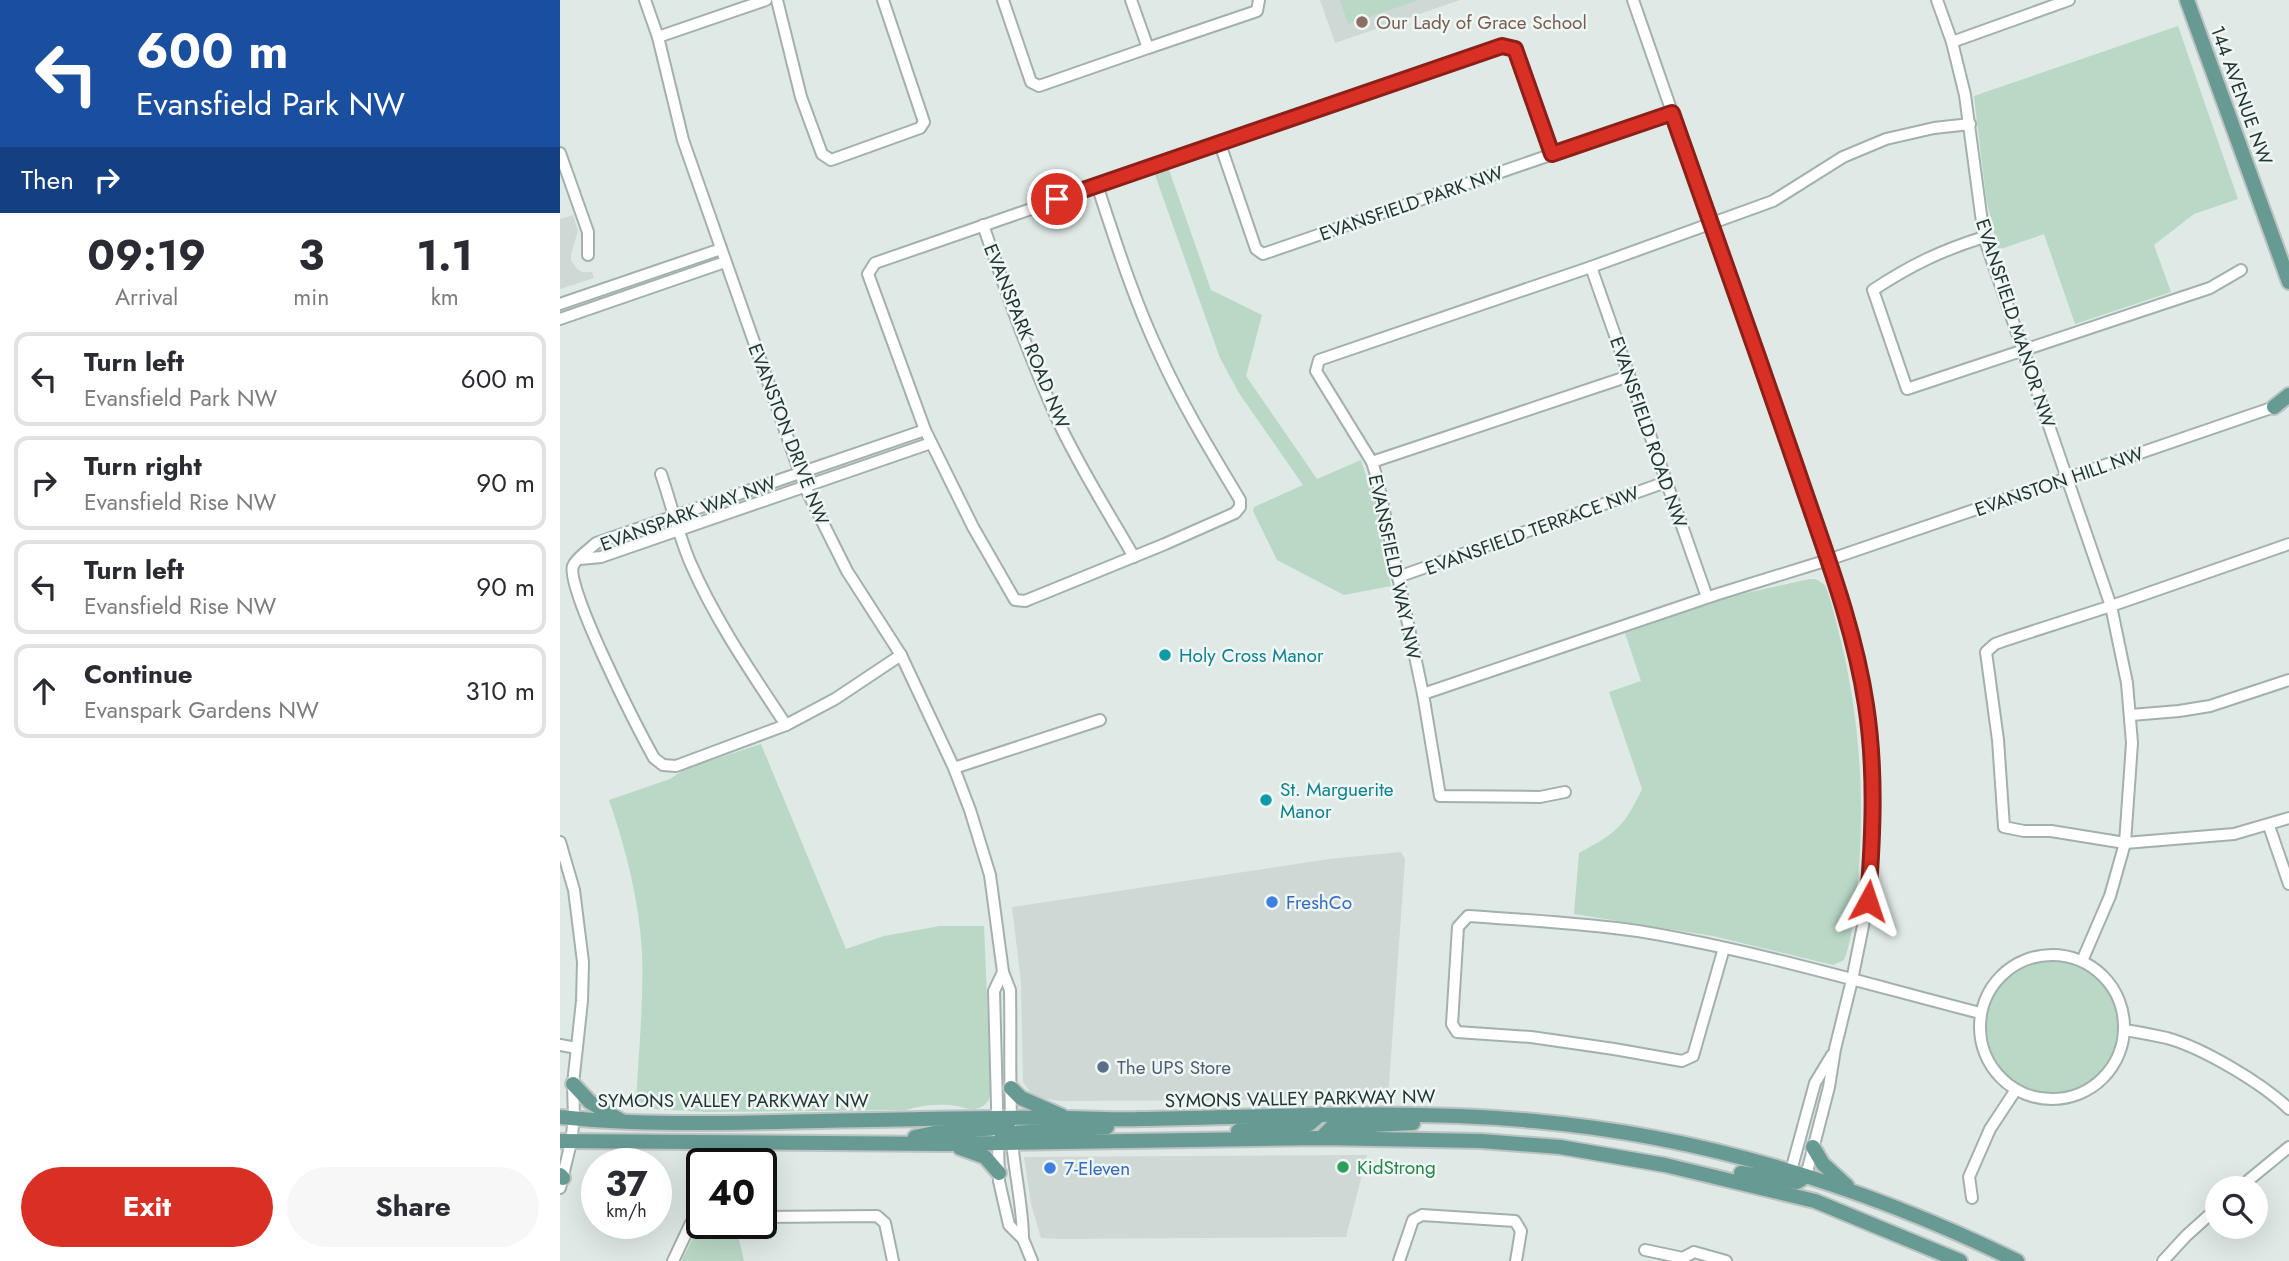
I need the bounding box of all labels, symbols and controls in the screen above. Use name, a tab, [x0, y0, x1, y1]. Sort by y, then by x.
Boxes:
place label: Our Lady of Grace School	[1376, 9, 1587, 36]
marker: Our Lady of Grace School	[1354, 14, 1370, 30]
text: 600 m	[136, 16, 289, 86]
street label: 144 AVENUE NW	[2204, 22, 2279, 169]
icon: left	[21, 28, 112, 119]
text: Evansfield Park NW	[136, 81, 405, 127]
street label: EVANSFIELD PARK NW	[1316, 159, 1507, 248]
text: Then	[21, 161, 74, 199]
icon: right	[88, 161, 126, 199]
pin	[1027, 169, 1087, 229]
icon: arrive	[1038, 180, 1076, 218]
street label: EVANSFIELD MANOR NW	[1969, 215, 2062, 431]
text: 09:19	[87, 225, 206, 286]
text: 3	[298, 225, 324, 286]
text: 1.1	[417, 225, 473, 286]
street label: EVANSPARK ROAD NW	[977, 240, 1076, 433]
text: Arrival	[115, 280, 178, 314]
text: min	[293, 280, 329, 314]
text: km	[431, 280, 459, 314]
street label: EVANSFIELD ROAD NW	[1603, 333, 1694, 531]
street label: EVANSTON DRIVE NW	[741, 339, 836, 529]
text: Turn left	[84, 343, 184, 381]
icon: left	[25, 360, 63, 398]
text: 600 m	[461, 360, 535, 398]
text: Evansfield Park NW	[84, 381, 277, 415]
street label: EVANSTON HILL NW	[1971, 440, 2147, 523]
text: Turn right	[84, 447, 202, 485]
icon: right	[25, 464, 63, 502]
text: 90 m	[476, 464, 535, 502]
street label: EVANSPARK WAY NW	[596, 469, 780, 558]
street label: EVANSFIELD WAY NW	[1362, 472, 1427, 662]
street label: EVANSFIELD TERRACE NW	[1421, 479, 1643, 582]
text: Evansfield Rise NW	[84, 485, 276, 519]
text: Turn left	[84, 551, 184, 589]
icon: left	[25, 568, 63, 606]
text: 90 m	[476, 568, 535, 606]
text: Evansfield Rise NW	[84, 589, 276, 623]
place label: Holy Cross Manor	[1179, 642, 1324, 669]
marker: Holy Cross Manor	[1157, 647, 1173, 663]
text: Continue	[84, 655, 193, 693]
icon: ahead	[25, 672, 63, 710]
text: 310 m	[465, 672, 535, 710]
text: Evanspark Gardens NW	[84, 693, 319, 727]
place label: St. Marguerite Manor	[1280, 776, 1394, 825]
marker: St. Marguerite Manor	[1258, 792, 1274, 808]
position arrow	[1831, 864, 1905, 938]
place label: FreshCo	[1286, 889, 1352, 916]
marker: FreshCo	[1264, 894, 1280, 910]
place label: The UPS Store	[1117, 1054, 1231, 1081]
marker: The UPS Store	[1095, 1059, 1111, 1075]
street label: SYMONS VALLEY PARKWAY NW	[1164, 1083, 1436, 1114]
street label: SYMONS VALLEY PARKWAY NW	[598, 1087, 869, 1114]
speed limit sign: 40	[686, 1148, 777, 1239]
place label: KidStrong	[1357, 1154, 1436, 1181]
place label: 7-Eleven	[1064, 1155, 1130, 1182]
text: 37	[605, 1159, 648, 1209]
marker: KidStrong	[1335, 1159, 1351, 1175]
marker: 7-Eleven	[1042, 1160, 1058, 1176]
button: Exit	[21, 1167, 273, 1247]
button: Share	[287, 1167, 539, 1247]
map controls	[2205, 1176, 2268, 1239]
button: search	[2205, 1176, 2268, 1239]
text: km/h	[606, 1198, 647, 1224]

